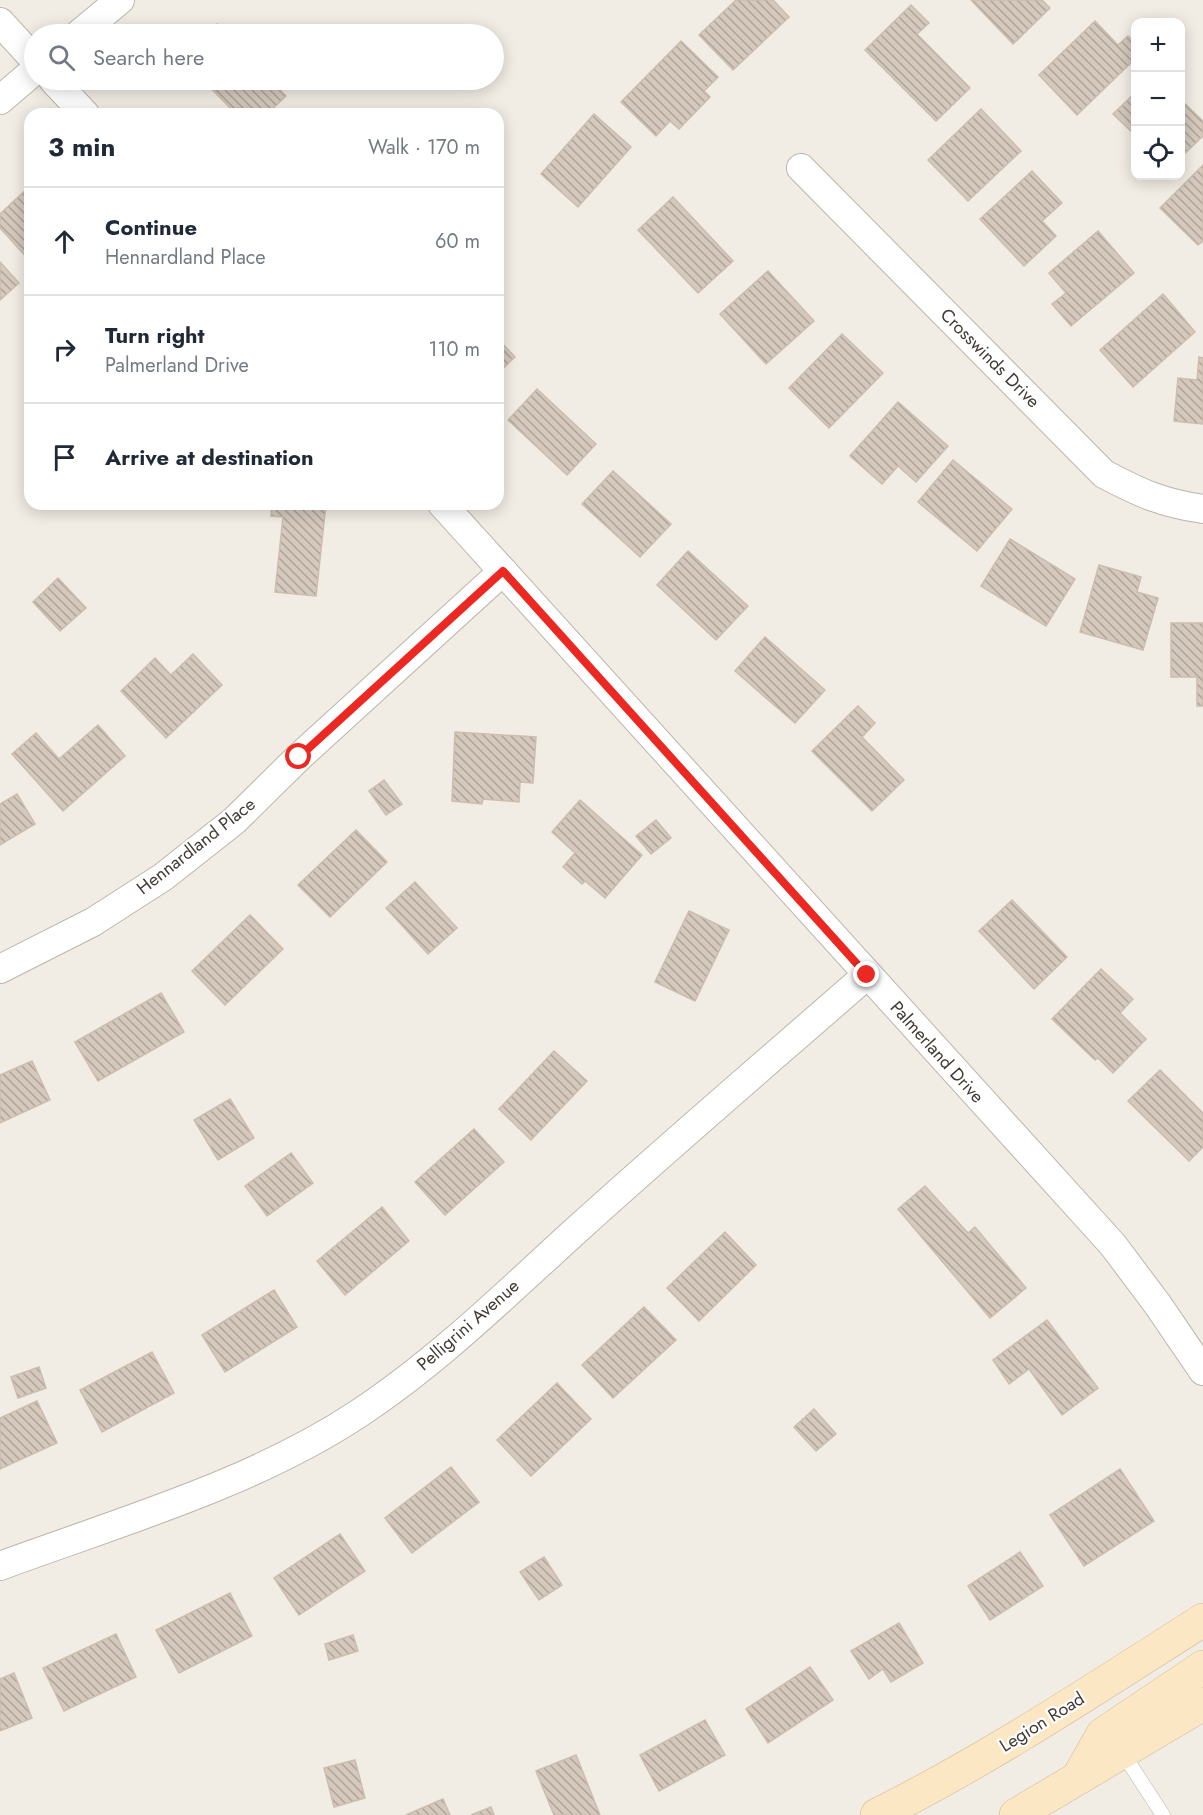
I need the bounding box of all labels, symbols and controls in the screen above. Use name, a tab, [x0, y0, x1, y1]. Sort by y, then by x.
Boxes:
map controls	[1131, 18, 1185, 180]
button: +	[1131, 18, 1185, 72]
search box	[24, 24, 504, 90]
icon: search	[45, 41, 78, 74]
text: Search here	[93, 41, 204, 73]
button: −	[1131, 72, 1185, 126]
button: locate	[1131, 126, 1185, 180]
text: 3 min	[48, 128, 115, 166]
text: Walk · 170 m	[368, 133, 480, 162]
text: Continue	[105, 211, 197, 243]
icon: ahead	[48, 225, 81, 258]
text: 60 m	[435, 227, 480, 256]
text: Hennardland Place	[105, 243, 266, 272]
street label: Crosswinds Drive	[934, 302, 1046, 414]
text: Turn right	[105, 319, 205, 351]
icon: right	[48, 333, 81, 366]
text: 110 m	[428, 335, 480, 364]
text: Palmerland Drive	[105, 351, 249, 380]
icon: arrive	[48, 441, 81, 474]
text: Arrive at destination	[105, 441, 314, 473]
route start	[285, 743, 311, 769]
street label: Hennardland Place	[131, 791, 261, 901]
route end	[853, 961, 879, 987]
street label: Palmerland Drive	[884, 995, 990, 1109]
street label: Pelligrini Avenue	[411, 1273, 525, 1377]
street label: Legion Road	[994, 1686, 1090, 1758]

